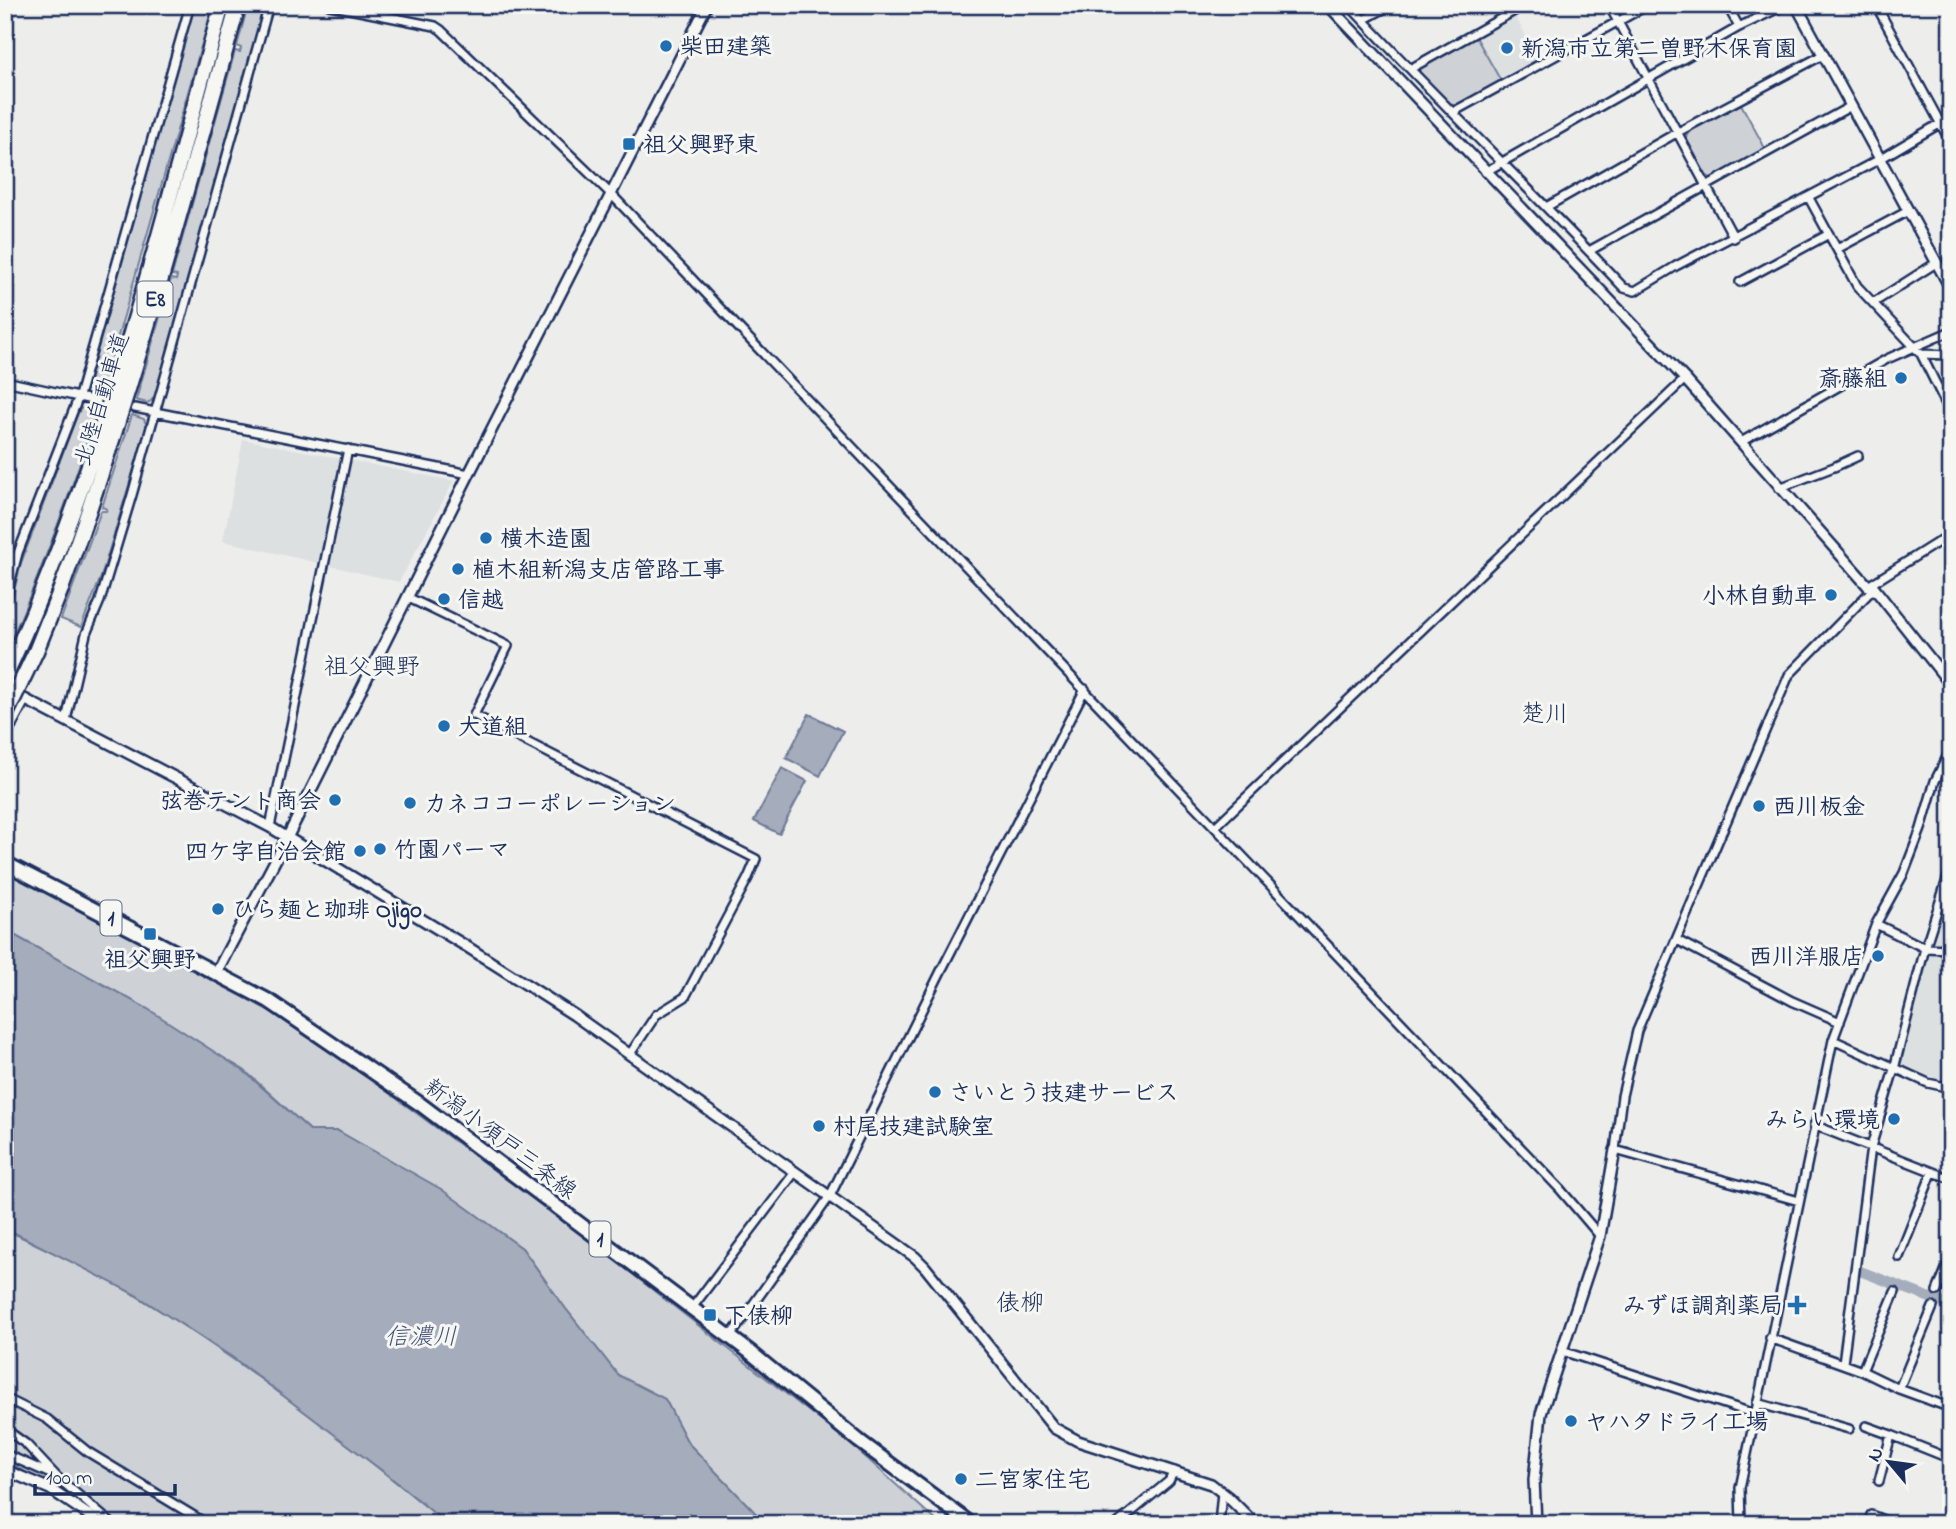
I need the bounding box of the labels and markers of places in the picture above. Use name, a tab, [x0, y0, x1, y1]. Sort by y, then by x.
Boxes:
place label: 柴田建築	[680, 32, 772, 65]
place label: 新潟市立第二曽野木保育園	[1521, 34, 1797, 67]
marker: 柴田建築	[658, 38, 674, 54]
marker: 新潟市立第二曽野木保育園	[1499, 40, 1515, 56]
place label: 祖父興野東	[643, 130, 758, 163]
marker: 祖父興野東	[621, 136, 637, 152]
place label: 斎藤組	[1818, 364, 1887, 397]
marker: 斎藤組	[1893, 370, 1909, 386]
place label: 横木造園	[500, 524, 592, 557]
marker: 横木造園	[478, 530, 494, 546]
place label: 植木組新潟支店管路工事	[472, 555, 725, 588]
marker: 植木組新潟支店管路工事	[450, 561, 466, 577]
place label: 小林自動車	[1702, 581, 1817, 614]
place label: 信越	[458, 585, 504, 618]
marker: 小林自動車	[1823, 587, 1839, 603]
marker: 信越	[436, 591, 452, 607]
place label: 大道組	[458, 712, 527, 745]
marker: 大道組	[436, 718, 452, 734]
place label: 弦巻テント商会	[160, 786, 321, 819]
place label: カネココーポレーション	[424, 789, 676, 822]
marker: 弦巻テント商会	[327, 792, 343, 808]
place label: 西川板金	[1773, 792, 1865, 825]
marker: カネココーポレーション	[402, 795, 418, 811]
marker: 西川板金	[1751, 798, 1767, 814]
place label: 竹園パーマ	[394, 835, 510, 868]
place label: 四ケ字自治会館	[185, 837, 346, 870]
marker: 竹園パーマ	[372, 841, 388, 857]
marker: 四ケ字自治会館	[352, 843, 368, 859]
place label: ひら麺と珈琲 Ojigo	[232, 895, 422, 930]
marker: ひら麺と珈琲 Ojigo	[210, 901, 226, 917]
marker: 祖父興野	[142, 926, 158, 942]
place label: 西川洋服店	[1749, 942, 1864, 975]
place label: 祖父興野	[104, 945, 196, 978]
marker: 西川洋服店	[1870, 948, 1886, 964]
place label: さいとう技建サービス	[949, 1078, 1179, 1111]
marker: さいとう技建サービス	[927, 1084, 943, 1100]
place label: みらい環境	[1765, 1105, 1880, 1138]
marker: みらい環境	[1886, 1111, 1902, 1127]
place label: 村尾技建試験室	[833, 1112, 994, 1145]
marker: 村尾技建試験室	[811, 1118, 827, 1134]
place label: みずほ調剤薬局	[1622, 1291, 1783, 1324]
marker: みずほ調剤薬局	[1789, 1297, 1805, 1313]
place label: 下俵柳	[724, 1301, 793, 1334]
marker: 下俵柳	[702, 1307, 718, 1323]
place label: ヤハタドライ工場	[1585, 1407, 1769, 1440]
marker: ヤハタドライ工場	[1563, 1413, 1579, 1429]
place label: 二宮家住宅	[975, 1465, 1090, 1498]
marker: 二宮家住宅	[953, 1471, 969, 1487]

